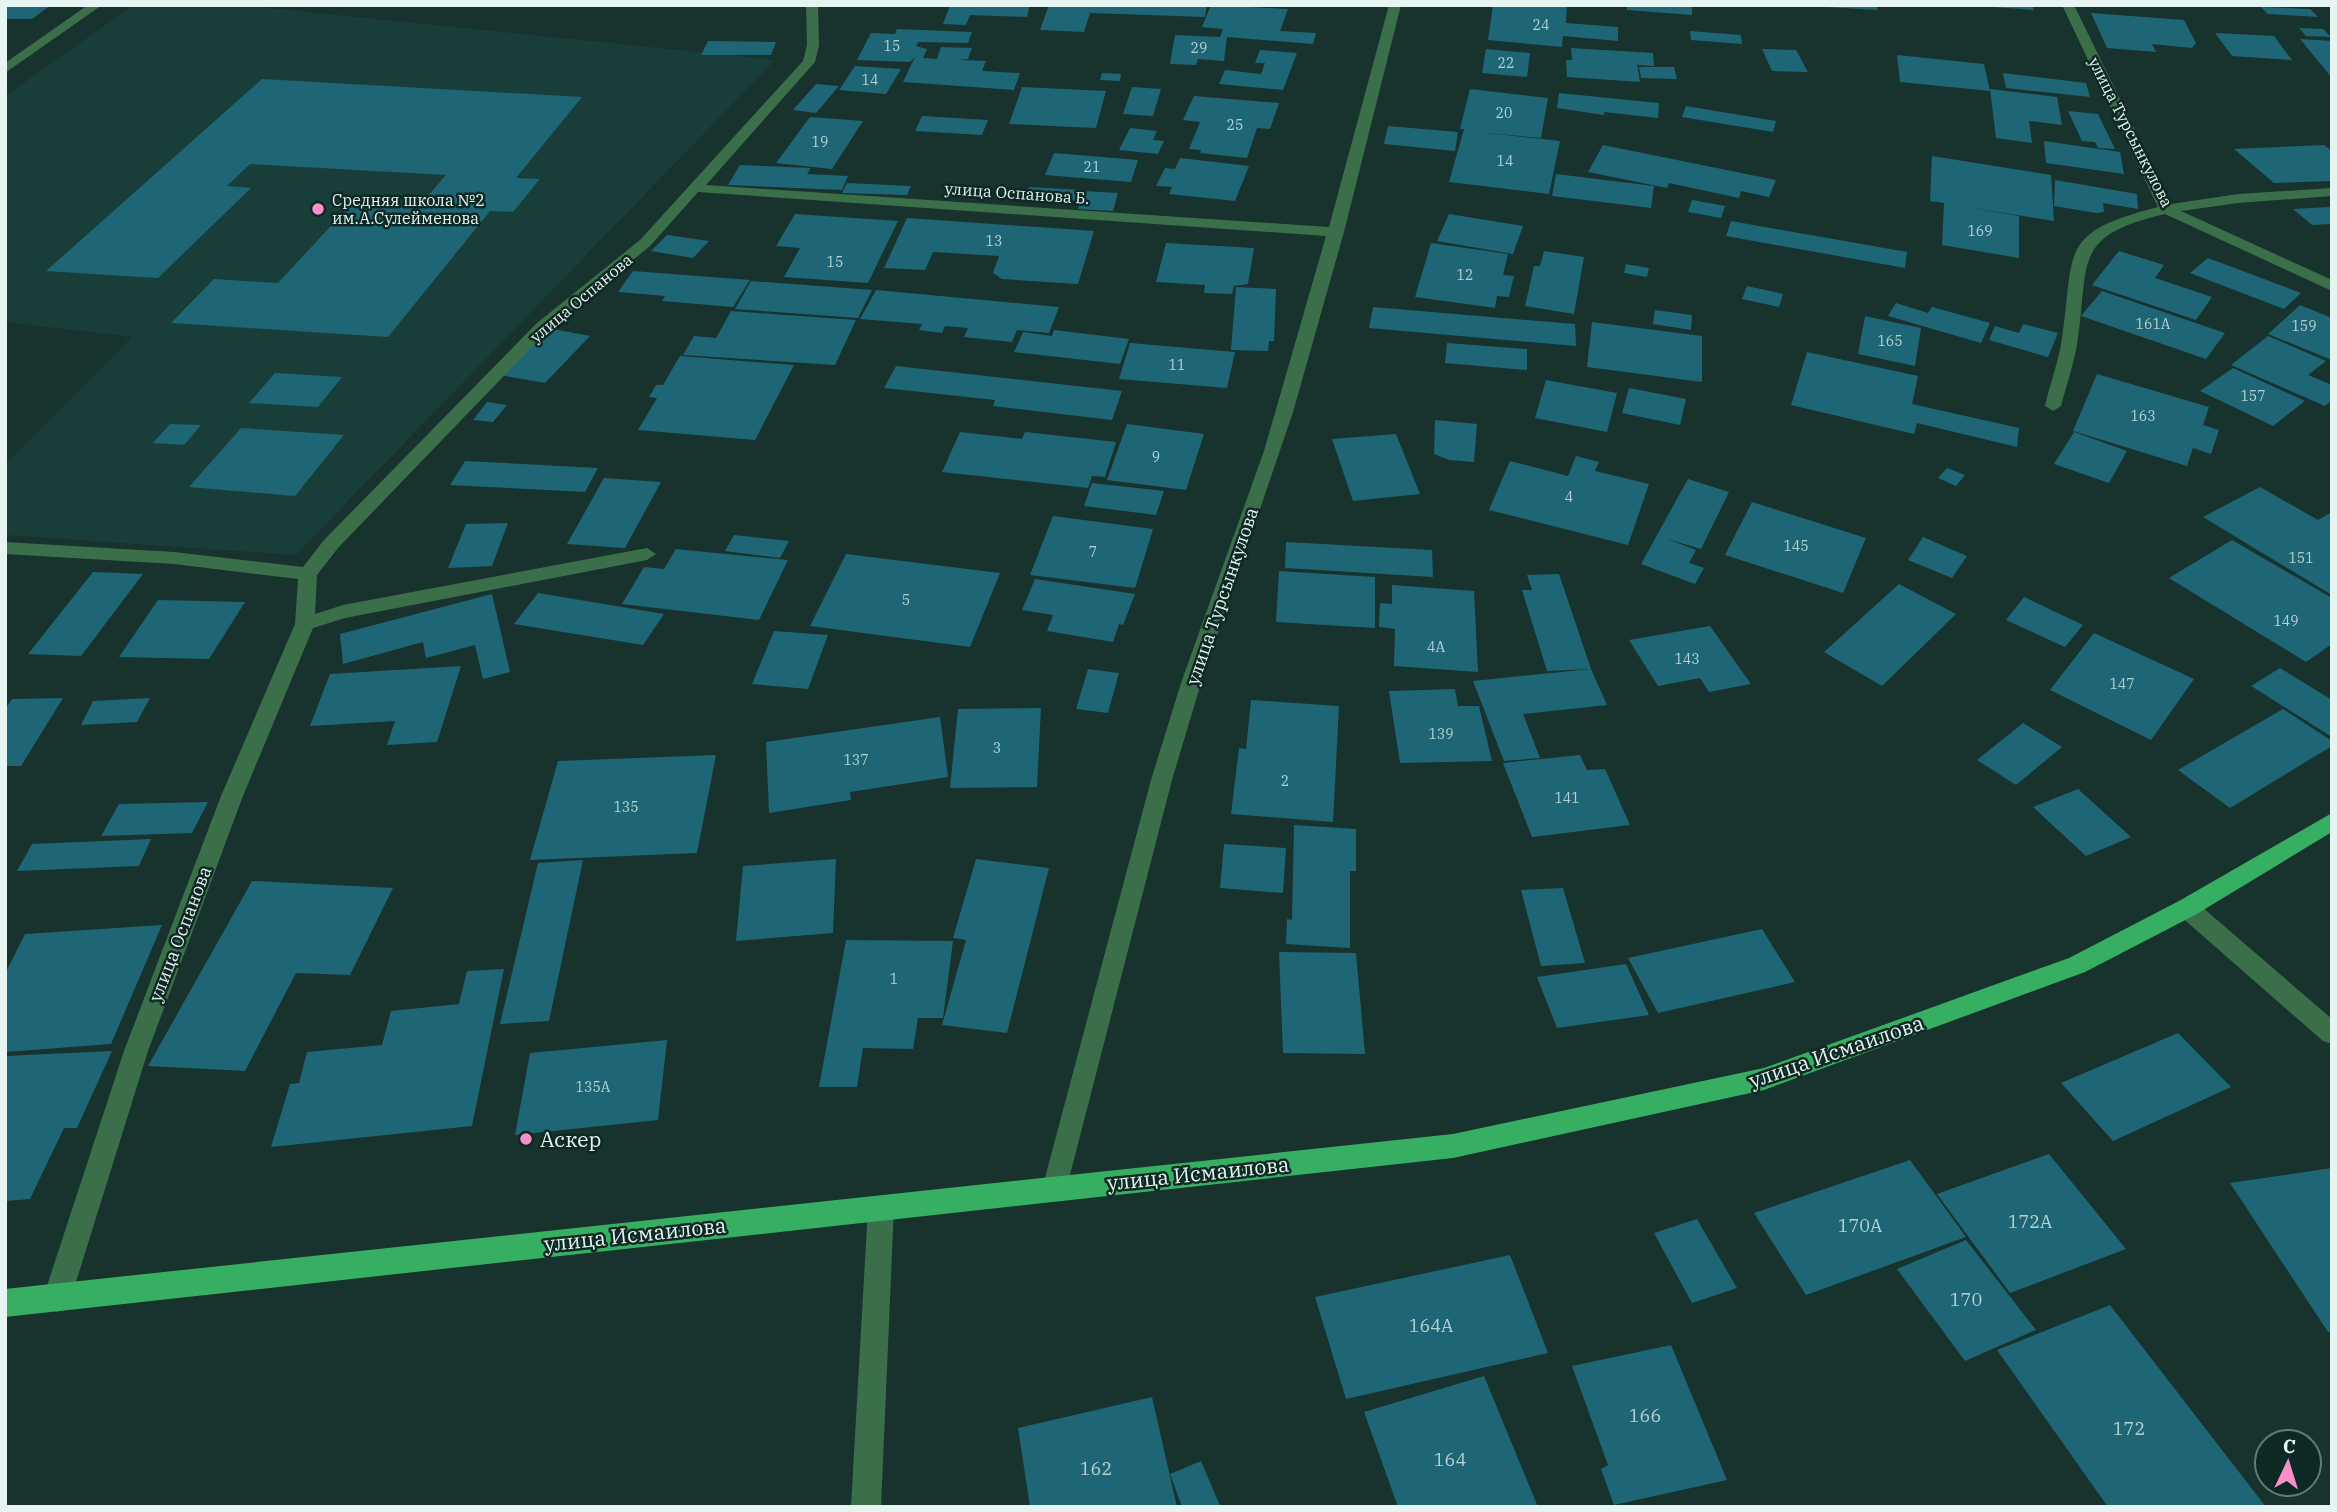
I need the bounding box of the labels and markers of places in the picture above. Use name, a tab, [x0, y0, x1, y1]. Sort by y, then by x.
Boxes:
place label: Средняя школа №2 им.А.Сулейменова	[332, 190, 485, 228]
marker: Средняя школа №2 им.А.Сулейменова	[310, 201, 326, 217]
place label: Аскер	[540, 1125, 601, 1153]
marker: Аскер	[518, 1131, 534, 1147]

